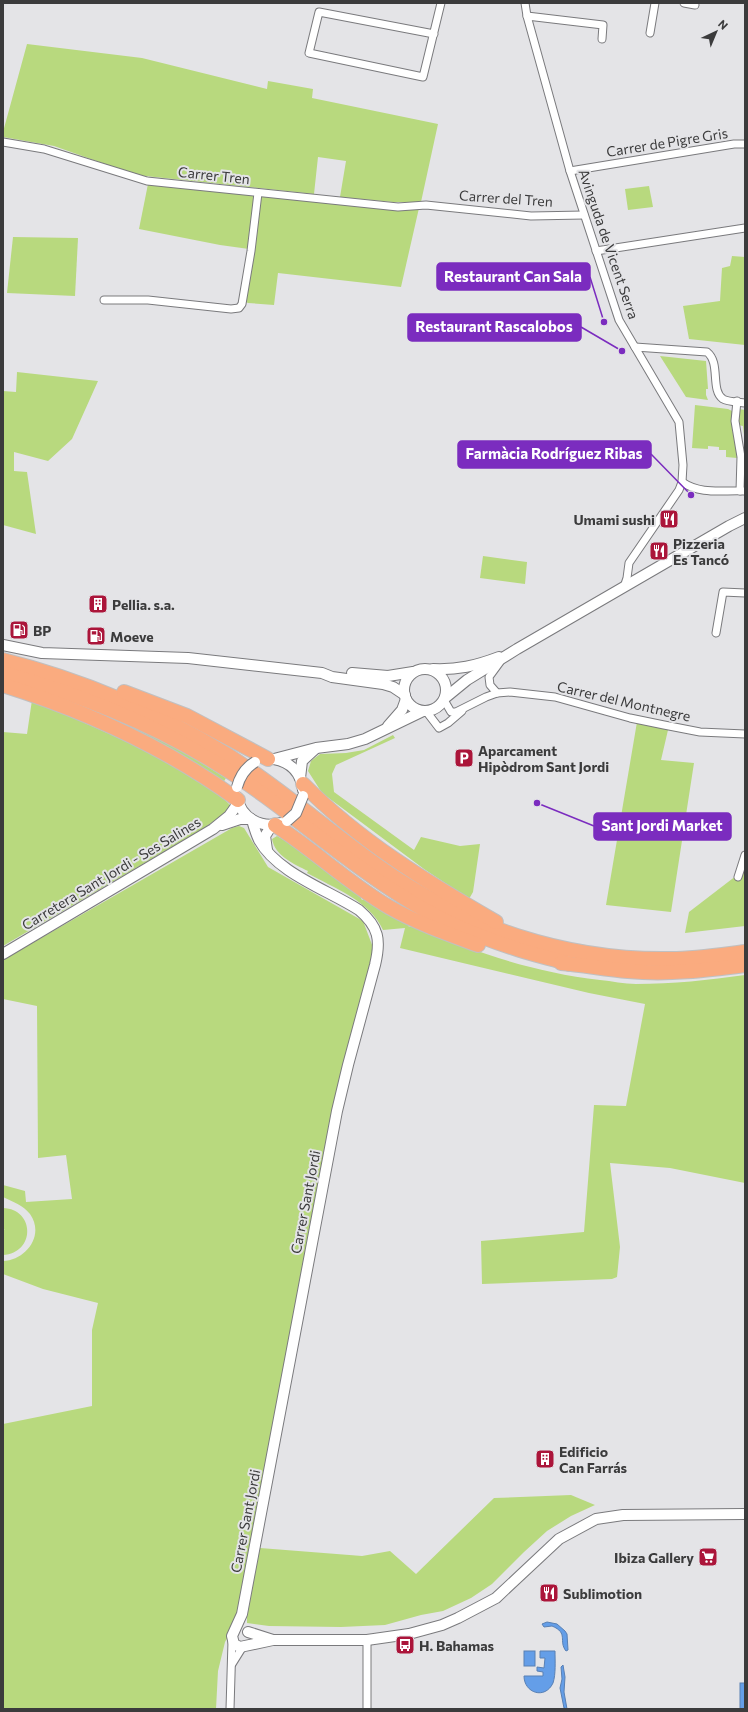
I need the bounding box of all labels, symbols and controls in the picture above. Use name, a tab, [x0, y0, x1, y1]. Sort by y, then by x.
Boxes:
north arrow	[696, 12, 736, 52]
text: N	[716, 17, 731, 32]
street label: Carrer de Pigre Gris	[605, 124, 729, 160]
street label: Carrer Tren	[177, 163, 251, 187]
street label: Avinguda de Vicent Serra	[575, 167, 643, 321]
street label: Carrer del Tren	[459, 186, 553, 210]
callout: Restaurant Can Sala	[437, 263, 590, 290]
text: Restaurant Can Sala	[444, 267, 582, 285]
callout: Restaurant Rascalobos	[408, 314, 581, 341]
text: Restaurant Rascalobos	[415, 317, 573, 335]
callout: Farmàcia Rodríguez Ribas	[458, 441, 651, 468]
text: Farmàcia Rodríguez Ribas	[465, 444, 643, 462]
restaurant icon: Umami sushi	[658, 508, 680, 530]
place label: Umami sushi	[573, 511, 655, 528]
place label: Pizzeria Es Tancó	[673, 535, 729, 568]
restaurant icon: Pizzeria Es Tancó	[648, 540, 670, 562]
building icon: Pellia. s.a.	[87, 593, 109, 615]
place label: Pellia. s.a.	[112, 596, 175, 613]
fuel station icon: BP	[8, 619, 30, 641]
place label: BP	[33, 622, 51, 639]
fuel station icon: Moeve	[85, 625, 107, 647]
place label: Moeve	[110, 628, 154, 645]
street label: Carrer del Montnegre	[556, 677, 692, 725]
place label: Aparcament Hipòdrom Sant Jordi	[478, 742, 609, 775]
parking icon: Aparcament Hipòdrom Sant Jordi	[453, 747, 475, 769]
street label: Carretera Sant Jordi - Ses Salines	[19, 813, 203, 933]
callout: Sant Jordi Market	[594, 813, 731, 840]
text: Sant Jordi Market	[601, 816, 723, 834]
street label: Carrer Sant Jordi	[287, 1149, 323, 1255]
place label: Edificio Can Farrás	[559, 1443, 628, 1476]
building icon: Edificio Can Farrás	[534, 1448, 556, 1470]
street label: Carrer Sant Jordi	[227, 1468, 263, 1574]
supermarket icon: Ibiza Gallery	[697, 1546, 719, 1568]
place label: Ibiza Gallery	[614, 1549, 694, 1566]
restaurant icon: Sublimotion	[538, 1582, 560, 1604]
place label: Sublimotion	[563, 1585, 642, 1602]
bus stop icon: H. Bahamas	[394, 1634, 416, 1656]
place label: H. Bahamas	[419, 1637, 495, 1654]

